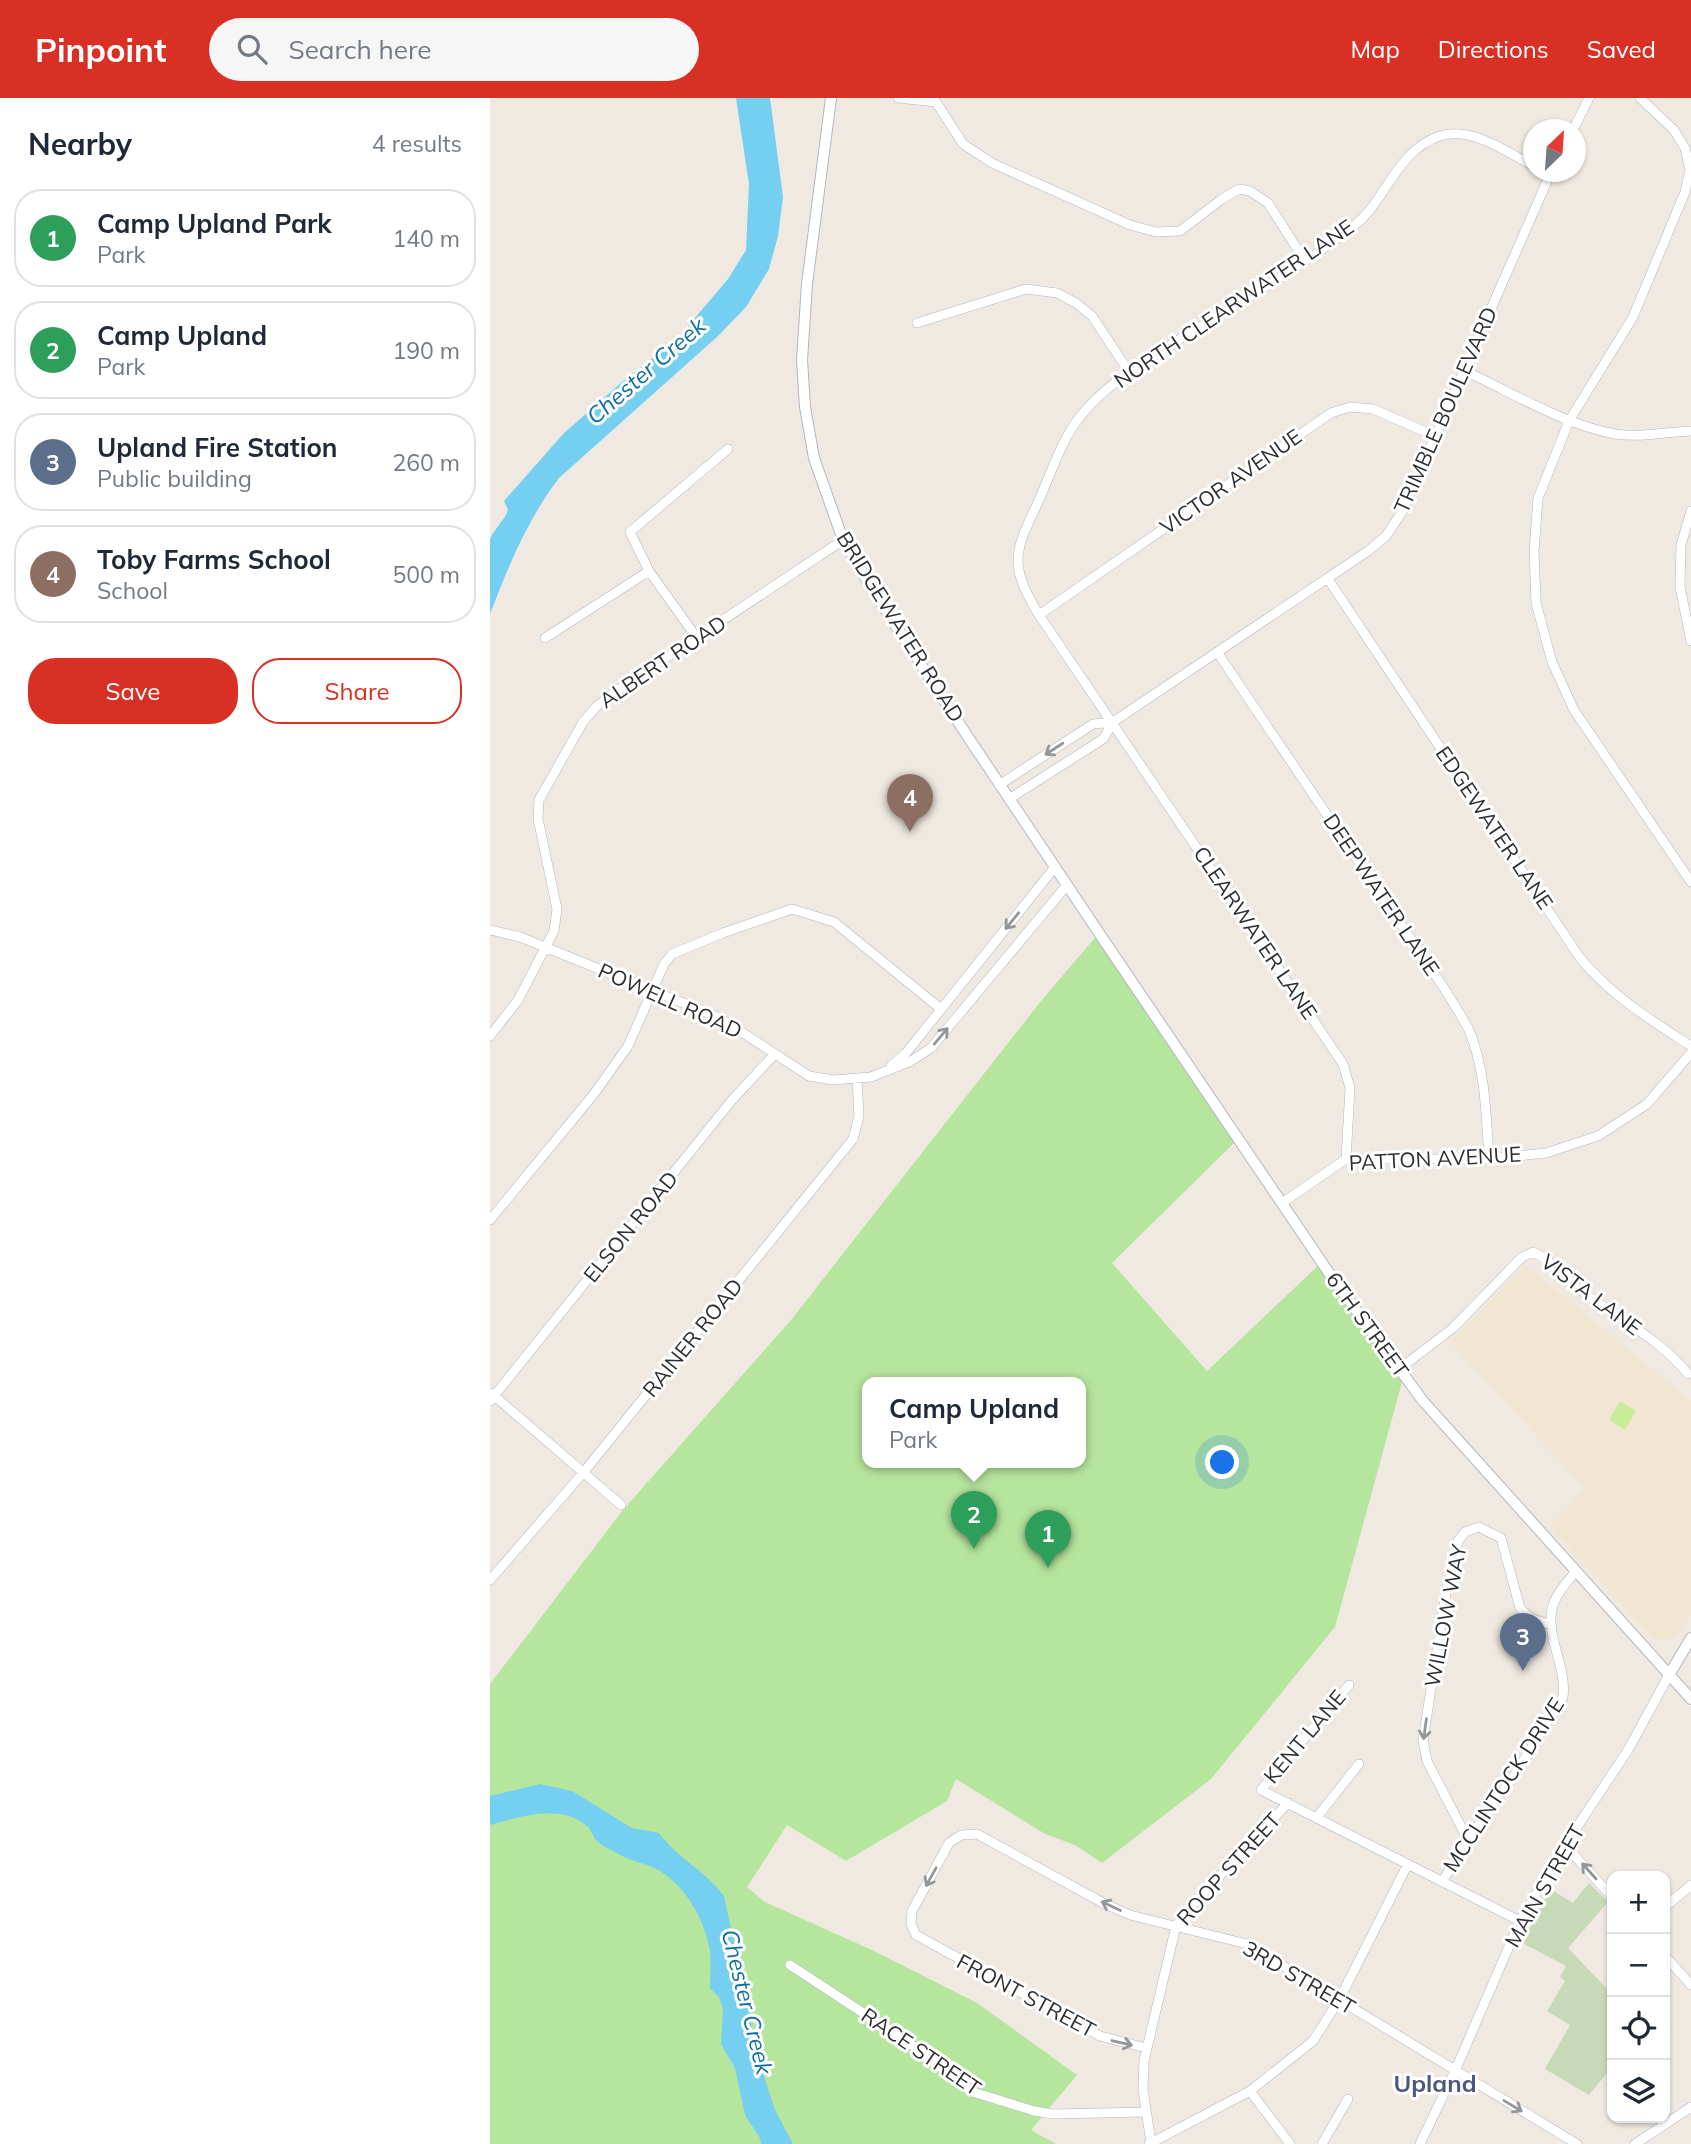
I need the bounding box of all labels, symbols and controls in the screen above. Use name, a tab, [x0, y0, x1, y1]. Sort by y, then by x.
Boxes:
search box	[209, 18, 699, 81]
text: Pinpoint	[35, 29, 167, 70]
icon: search	[233, 30, 271, 68]
text: Search here	[289, 33, 431, 66]
text: Map	[1350, 34, 1400, 64]
text: Directions	[1438, 34, 1549, 64]
text: Saved	[1587, 34, 1656, 64]
north arrow	[1523, 119, 1586, 182]
text: Nearby	[28, 125, 132, 163]
text: 4 results	[372, 129, 462, 158]
text: Camp Upland Park	[97, 207, 332, 240]
street label: NORTH CLEARWATER LANE	[1109, 213, 1358, 393]
text: 1	[46, 224, 60, 253]
text: 140 m	[392, 224, 460, 253]
text: Park	[97, 240, 145, 269]
street label: TRIMBLE BOULEVARD	[1388, 303, 1502, 517]
water label: Chester Creek	[580, 310, 712, 430]
text: Camp Upland	[97, 319, 267, 352]
text: 2	[46, 336, 60, 365]
text: 190 m	[392, 336, 460, 365]
text: Park	[97, 352, 145, 381]
street label: VICTOR AVENUE	[1155, 423, 1306, 540]
text: Upland Fire Station	[97, 431, 338, 464]
text: 3	[46, 448, 60, 477]
text: 260 m	[392, 448, 460, 477]
text: Public building	[97, 464, 252, 493]
street label: BRIDGEWATER ROAD	[832, 526, 970, 727]
text: Toby Farms School	[97, 543, 331, 576]
text: 4	[46, 560, 60, 589]
text: 500 m	[392, 560, 460, 589]
text: School	[97, 576, 168, 605]
street label: ALBERT ROAD	[594, 609, 731, 713]
button: Save	[28, 658, 238, 724]
button: Share	[252, 658, 462, 724]
street label: EDGEWATER LANE	[1431, 741, 1559, 914]
one-way arrow	[1045, 742, 1065, 756]
pin: 4	[887, 774, 933, 832]
street label: DEEPWATER LANE	[1318, 809, 1446, 980]
street label: CLEARWATER LANE	[1188, 841, 1323, 1024]
one-way arrow	[1005, 911, 1020, 929]
street label: POWELL ROAD	[594, 957, 746, 1043]
one-way arrow	[933, 1027, 949, 1045]
street label: PATTON AVENUE	[1348, 1140, 1522, 1176]
street label: ELSON ROAD	[578, 1166, 683, 1287]
street label: VISTA LANE	[1536, 1248, 1647, 1340]
street label: 6TH STREET	[1321, 1267, 1415, 1382]
street label: RAINER ROAD	[637, 1273, 748, 1402]
popup	[862, 1377, 1086, 1468]
text: Camp Upland	[889, 1392, 1059, 1425]
text: Park	[889, 1425, 937, 1454]
your location	[1205, 1445, 1239, 1479]
pin: 2	[951, 1491, 997, 1549]
pin: 1	[1025, 1510, 1071, 1568]
street label: WILLOW WAY	[1418, 1542, 1472, 1689]
pin: 3	[1500, 1613, 1546, 1671]
street label: KENT LANE	[1258, 1684, 1351, 1788]
street label: MCCLINTOCK DRIVE	[1437, 1692, 1569, 1877]
one-way arrow	[1418, 1717, 1431, 1740]
street label: ROOP STREET	[1171, 1806, 1286, 1930]
street label: MAIN STREET	[1499, 1819, 1590, 1951]
one-way arrow	[1581, 1862, 1597, 1880]
one-way arrow	[923, 1866, 937, 1887]
map controls	[1607, 1871, 1670, 2123]
button: +	[1607, 1871, 1670, 1934]
one-way arrow	[1101, 1899, 1122, 1912]
water label: Chester Creek	[715, 1926, 780, 2079]
button: −	[1607, 1934, 1670, 1997]
street label: 3RD STREET	[1239, 1935, 1361, 2020]
street label: FRONT STREET	[953, 1948, 1101, 2043]
button: locate	[1607, 1997, 1670, 2060]
street label: RACE STREET	[857, 2002, 987, 2101]
one-way arrow	[1110, 2036, 1133, 2050]
button: layers	[1607, 2060, 1670, 2123]
district label: Upland	[1393, 2068, 1477, 2098]
one-way arrow	[1503, 2099, 1523, 2113]

